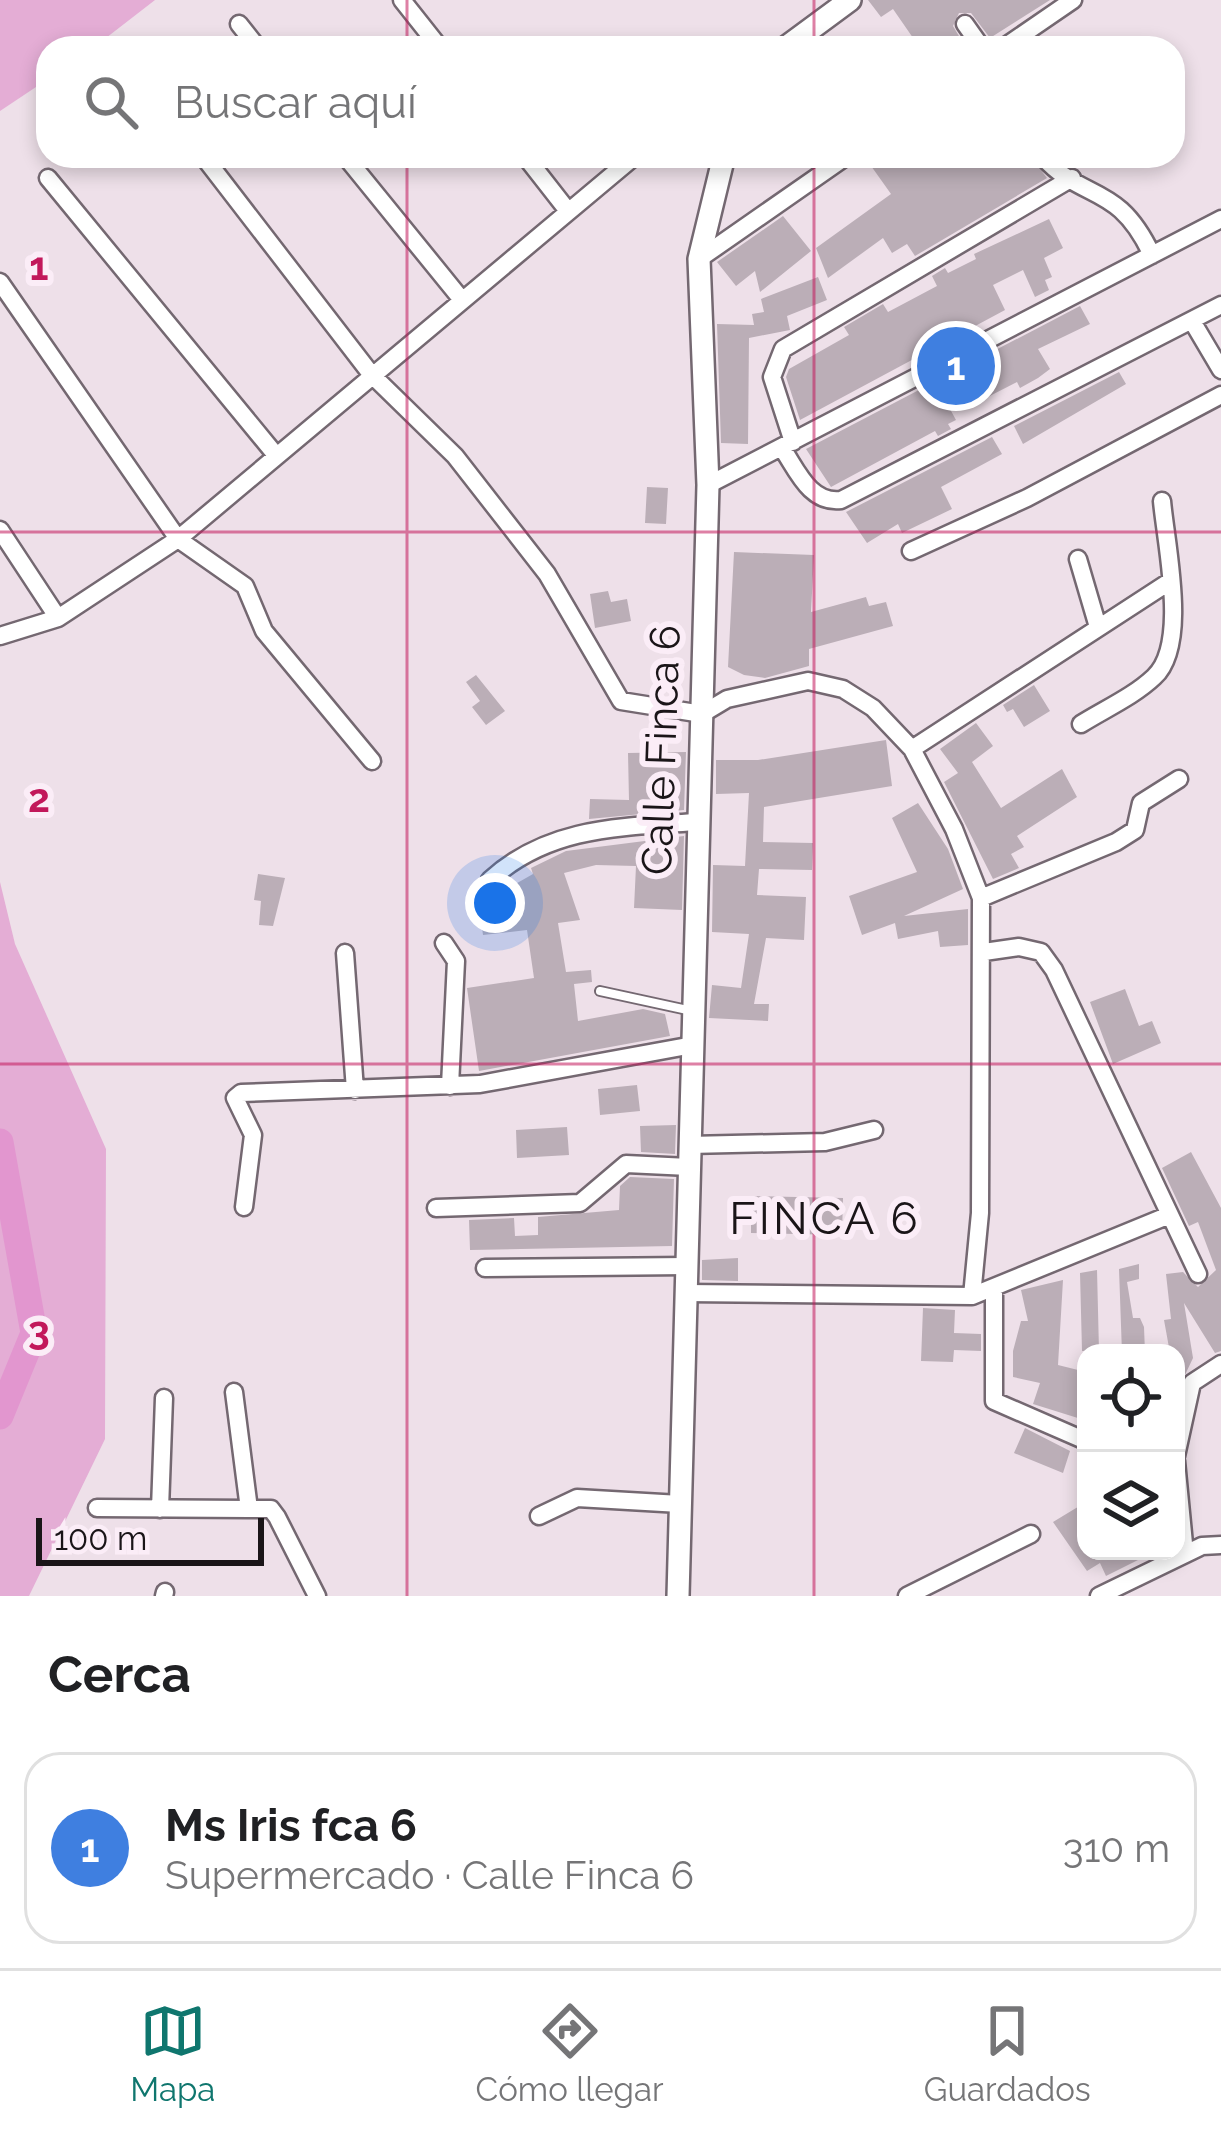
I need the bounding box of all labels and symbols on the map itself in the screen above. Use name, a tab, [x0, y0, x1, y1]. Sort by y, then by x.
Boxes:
text: 1	[29, 243, 49, 289]
pin: 1	[917, 321, 995, 411]
street label: Calle Finca 6	[632, 624, 690, 876]
text: 2	[28, 775, 50, 821]
your location	[465, 873, 525, 933]
district label: FINCA 6	[729, 1192, 921, 1245]
text: 3	[28, 1307, 50, 1353]
scale bar	[36, 1512, 264, 1565]

